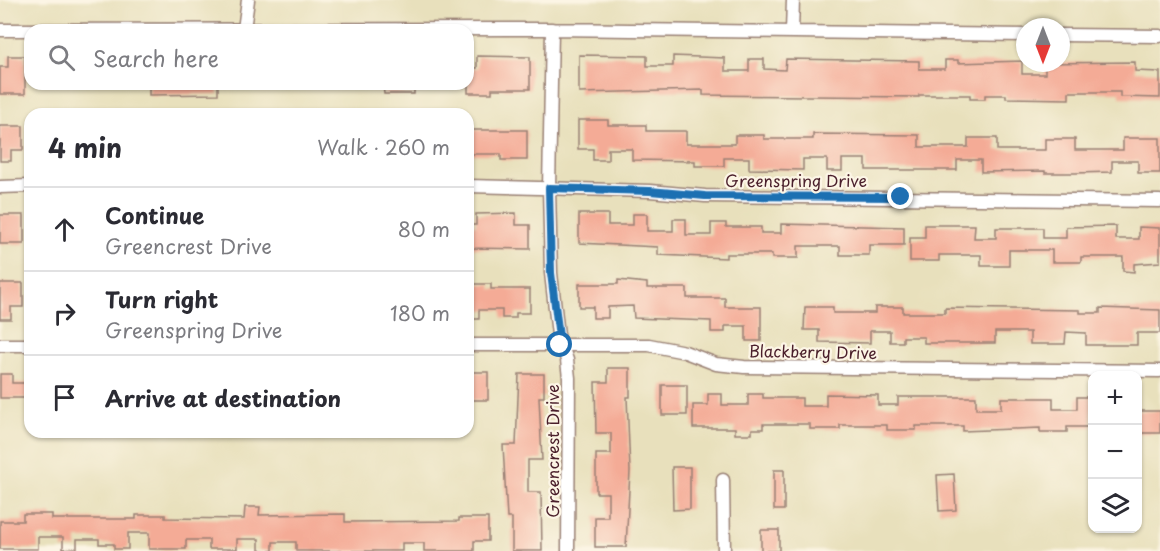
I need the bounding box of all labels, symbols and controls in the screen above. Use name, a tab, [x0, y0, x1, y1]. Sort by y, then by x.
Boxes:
north arrow	[1016, 18, 1070, 72]
search box	[24, 24, 474, 90]
icon: search	[45, 41, 78, 74]
text: Search here	[93, 41, 219, 74]
text: 4 min	[48, 128, 122, 167]
text: Walk · 260 m	[317, 132, 450, 162]
street label: Greenspring Drive	[725, 168, 867, 192]
route end	[887, 183, 913, 209]
text: Continue	[105, 198, 204, 231]
icon: ahead	[48, 213, 81, 246]
text: 80 m	[398, 214, 450, 244]
text: Greencrest Drive	[105, 231, 272, 261]
text: Turn right	[105, 282, 218, 315]
icon: right	[48, 297, 81, 330]
text: 180 m	[390, 298, 450, 328]
text: Greenspring Drive	[105, 315, 282, 345]
route start	[546, 331, 572, 357]
street label: Blackberry Drive	[749, 338, 878, 364]
map controls	[1088, 371, 1142, 533]
button: +	[1088, 371, 1142, 425]
icon: arrive	[48, 381, 81, 414]
text: Arrive at destination	[105, 381, 341, 414]
street label: Greencrest Drive	[540, 384, 564, 518]
button: −	[1088, 425, 1142, 479]
button: layers	[1088, 479, 1142, 533]

